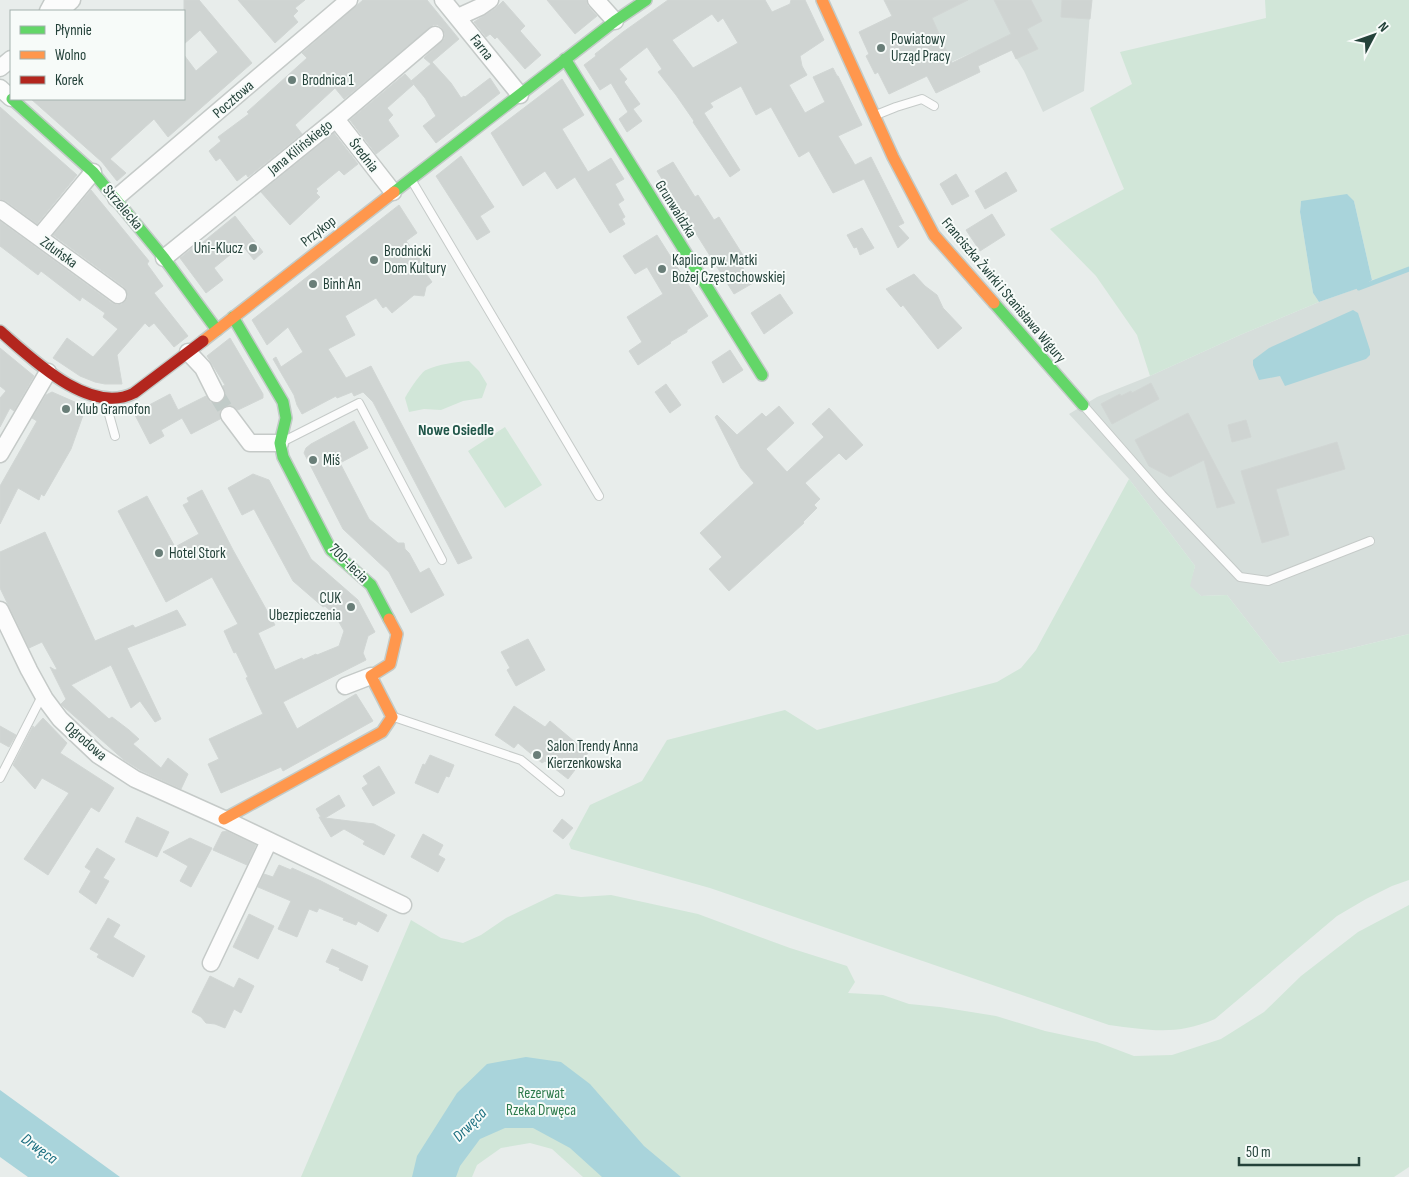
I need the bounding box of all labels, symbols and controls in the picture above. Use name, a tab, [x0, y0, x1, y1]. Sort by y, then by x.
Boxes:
legend	[10, 10, 185, 100]
north arrow	[1349, 10, 1399, 60]
text: N	[1375, 18, 1392, 35]
text: Płynnie	[55, 21, 92, 40]
place label: Powiatowy Urząd Pracy	[891, 30, 951, 66]
street label: Farna	[466, 31, 498, 64]
marker: Powiatowy Urząd Pracy	[875, 42, 887, 54]
text: Wolno	[55, 46, 86, 65]
text: Korek	[55, 71, 84, 90]
place label: Brodnica 1	[302, 71, 354, 90]
marker: Brodnica 1	[286, 74, 298, 86]
street label: Pocztowa	[209, 76, 258, 122]
street label: Jana Kilińskiego	[263, 116, 336, 180]
street label: Średnia	[344, 135, 383, 176]
street label: Grunwaldzka	[650, 177, 701, 242]
street label: Strzelecka	[98, 181, 147, 234]
street label: Przykop	[297, 212, 340, 251]
street label: Franciszka Żwirki i Stanisława Wigury	[937, 214, 1070, 367]
street label: Zduńska	[36, 232, 81, 272]
place label: Uni-Klucz	[194, 239, 244, 258]
marker: Uni-Klucz	[247, 242, 259, 254]
place label: Brodnicki Dom Kultury	[384, 242, 447, 278]
place label: Kaplica pw. Matki Bożej Częstochowskiej	[672, 251, 785, 287]
marker: Brodnicki Dom Kultury	[368, 254, 380, 266]
marker: Kaplica pw. Matki Bożej Częstochowskiej	[656, 263, 668, 275]
place label: Binh An	[323, 275, 361, 294]
marker: Binh An	[307, 278, 319, 290]
place label: Klub Gramofon	[76, 400, 150, 419]
marker: Klub Gramofon	[60, 403, 72, 415]
district label: Nowe Osiedle	[418, 421, 494, 440]
place label: Miś	[323, 451, 340, 470]
marker: Miś	[307, 454, 319, 466]
street label: 700-lecia	[325, 540, 373, 587]
place label: Hotel Stork	[169, 544, 226, 563]
marker: Hotel Stork	[153, 547, 165, 559]
place label: CUK Ubezpieczenia	[269, 589, 341, 625]
marker: CUK Ubezpieczenia	[345, 601, 357, 613]
street label: Ogrodowa	[61, 718, 111, 765]
place label: Salon Trendy Anna Kierzenkowska	[547, 737, 638, 773]
marker: Salon Trendy Anna Kierzenkowska	[531, 749, 543, 761]
park label: Rezerwat Rzeka Drwęca	[506, 1084, 576, 1120]
water label: Drwęca	[449, 1104, 491, 1146]
water label: Drwęca	[17, 1130, 61, 1169]
scale bar	[1239, 1134, 1359, 1166]
text: 50 m	[1246, 1143, 1271, 1162]

